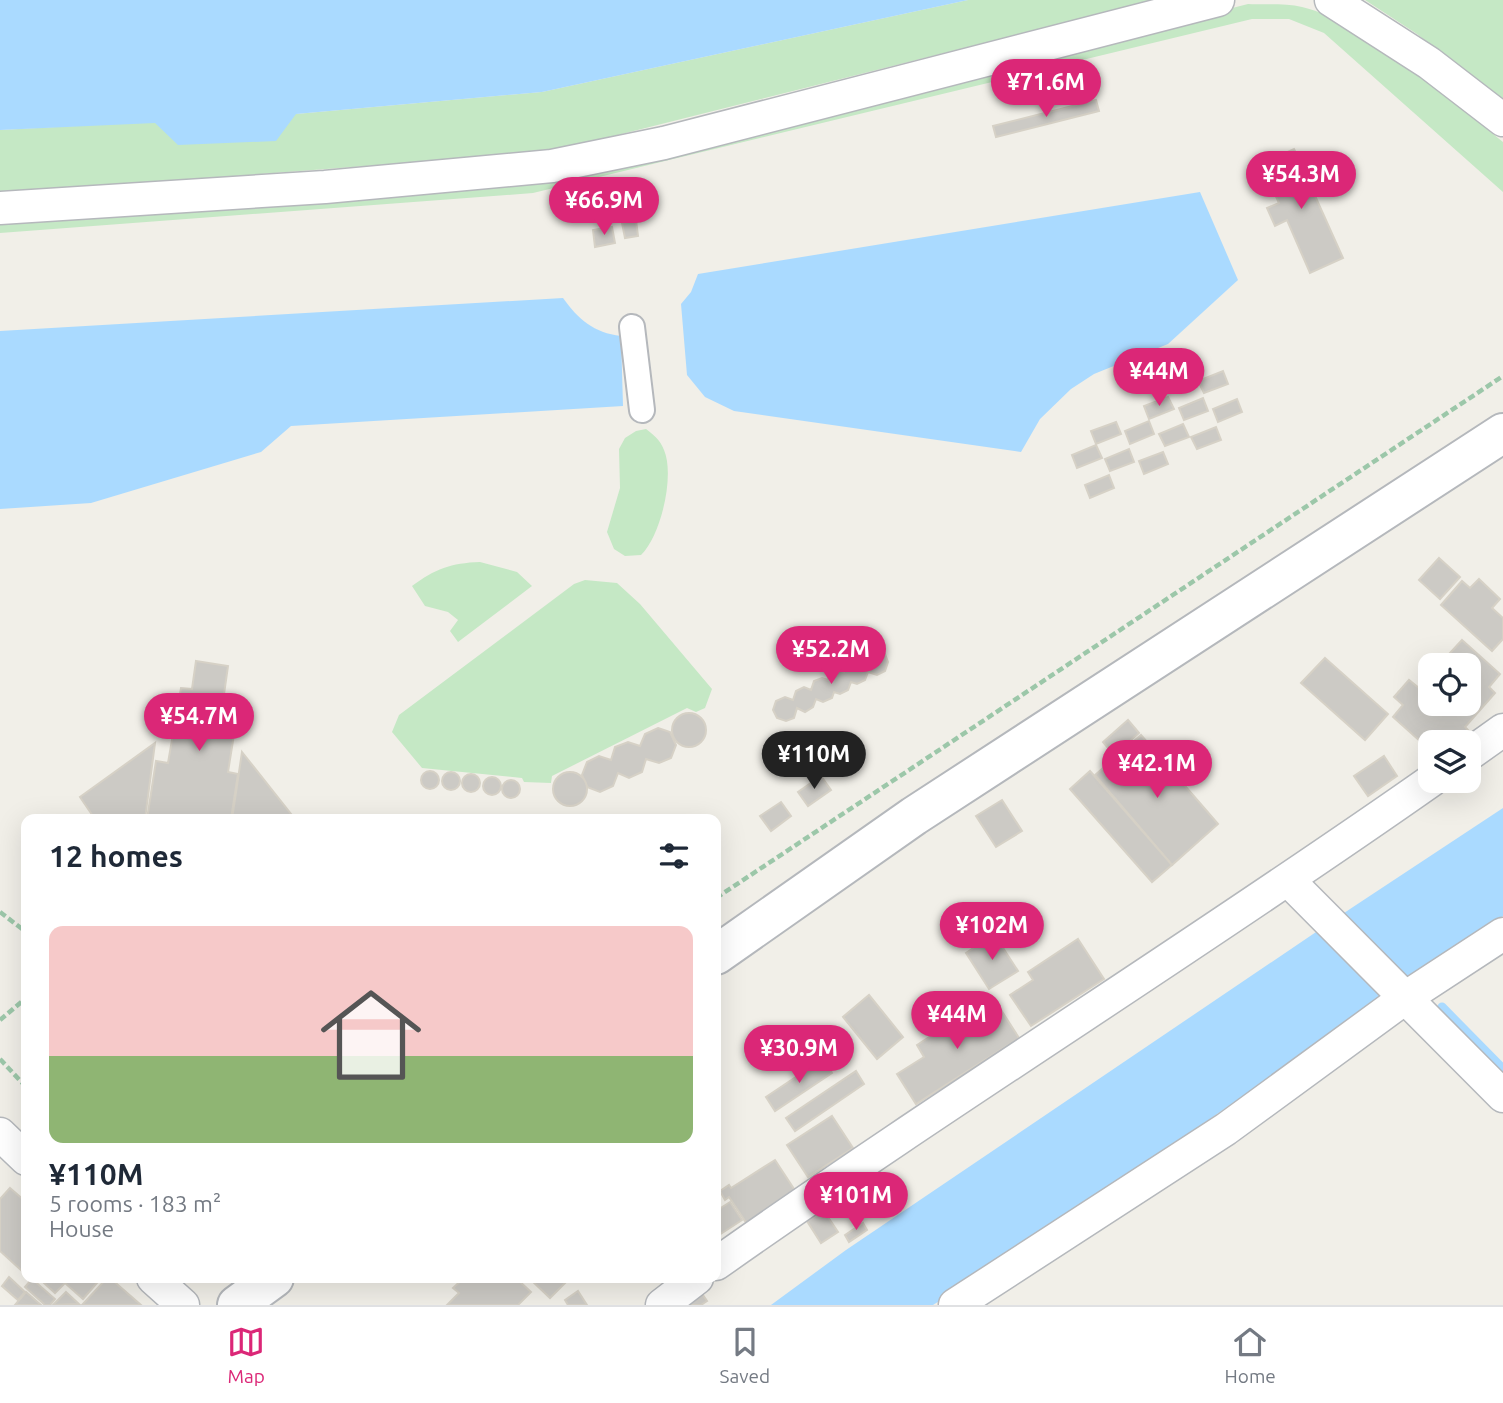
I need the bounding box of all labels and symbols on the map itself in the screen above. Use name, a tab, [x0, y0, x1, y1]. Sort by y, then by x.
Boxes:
pin: ¥71.6M	[989, 60, 1103, 119]
pin: ¥54.3M	[1244, 152, 1358, 211]
pin: ¥66.9M	[547, 177, 661, 237]
pin: ¥44M	[1118, 348, 1200, 408]
pin: ¥52.2M	[774, 626, 888, 686]
pin: ¥54.7M	[142, 694, 256, 753]
pin: ¥110M	[765, 732, 863, 791]
pin: ¥42.1M	[1100, 740, 1214, 800]
pin: ¥102M	[943, 902, 1041, 962]
pin: ¥44M	[916, 992, 998, 1051]
pin: ¥30.9M	[742, 1026, 856, 1085]
pin: ¥101M	[807, 1172, 905, 1232]

